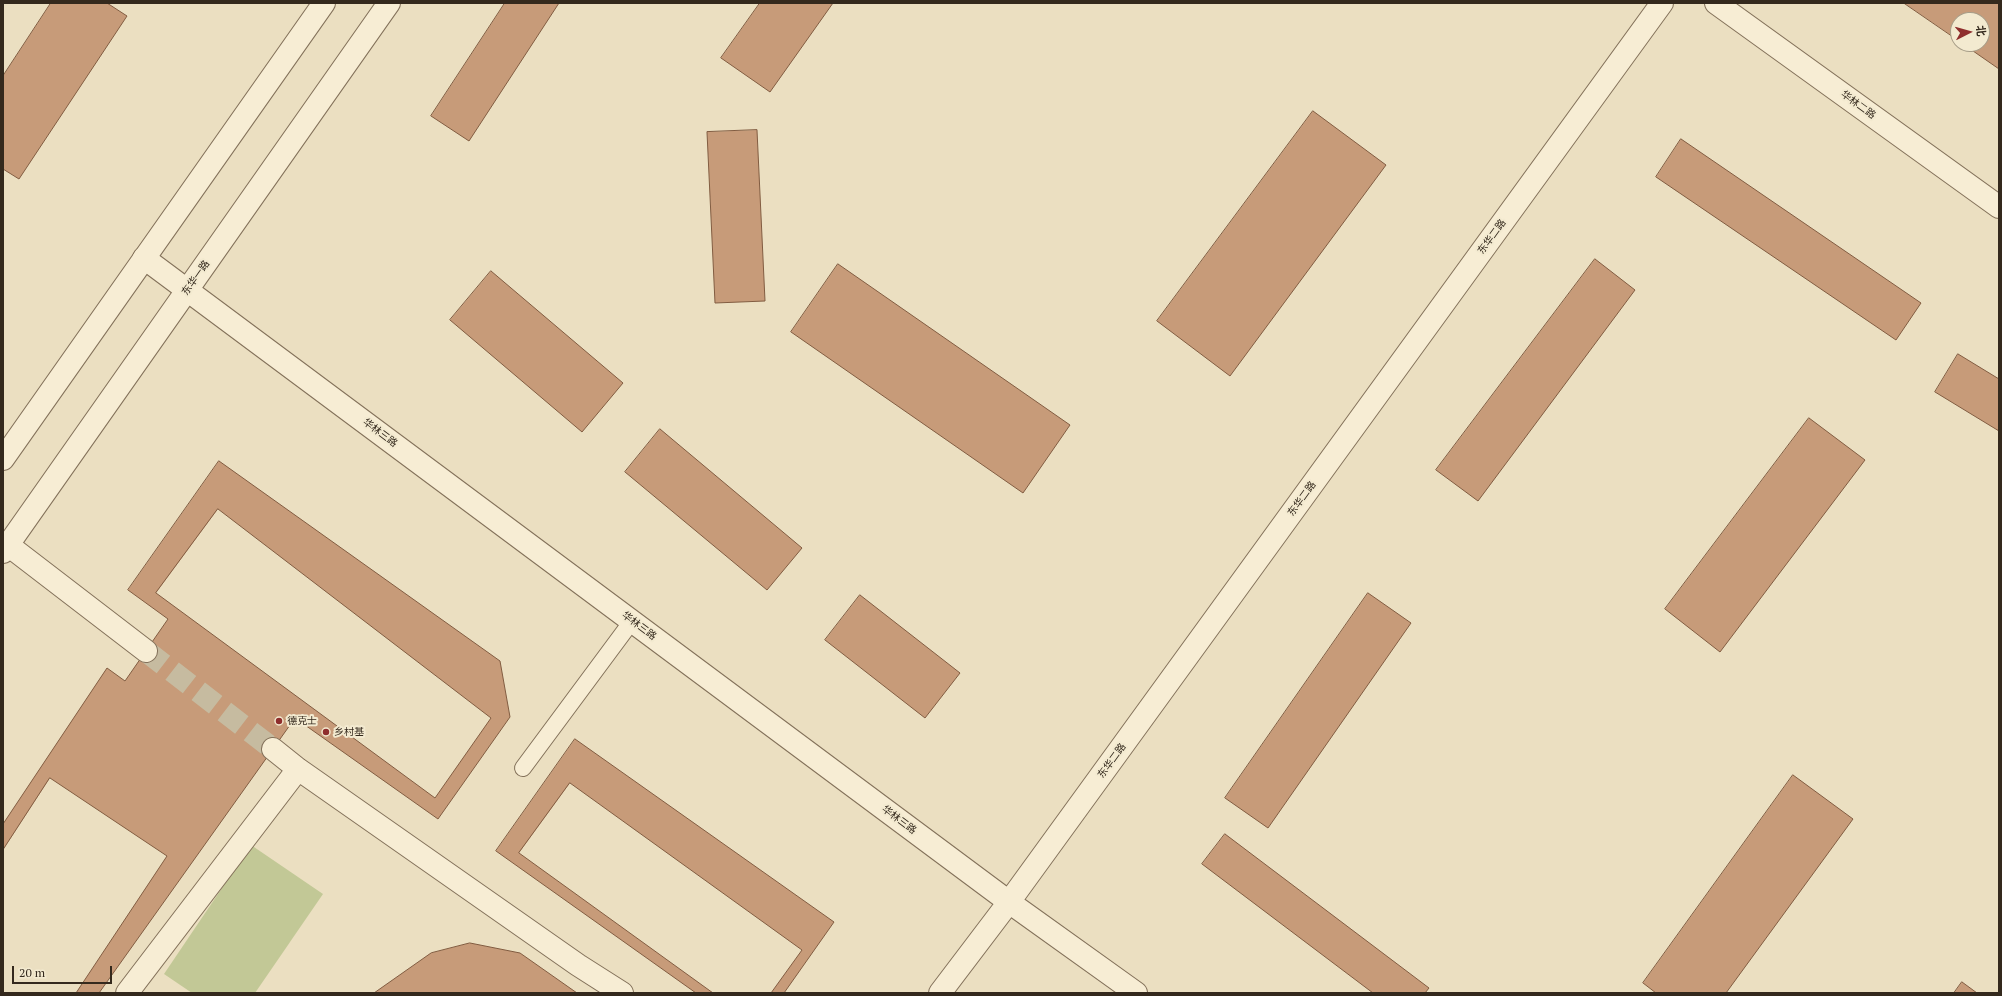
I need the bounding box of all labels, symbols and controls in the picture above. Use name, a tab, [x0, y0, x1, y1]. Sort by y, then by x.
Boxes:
north arrow	[1950, 12, 1990, 52]
text: 北	[1973, 25, 1988, 37]
street label: 华林二路	[1838, 88, 1878, 122]
street label: 东华二路	[1475, 217, 1509, 257]
street label: 东华一路	[180, 258, 212, 298]
street label: 华林三路	[360, 416, 400, 450]
street label: 东华二路	[1285, 479, 1319, 519]
street label: 华林三路	[619, 609, 659, 643]
place label: 德克士	[287, 715, 317, 727]
marker: 德克士	[274, 716, 284, 726]
place label: 乡村基	[334, 726, 364, 738]
marker: 乡村基	[321, 727, 331, 737]
street label: 东华二路	[1095, 741, 1129, 781]
street label: 华林三路	[879, 803, 919, 837]
scale bar	[14, 958, 114, 984]
text: 20 m	[19, 965, 45, 980]

